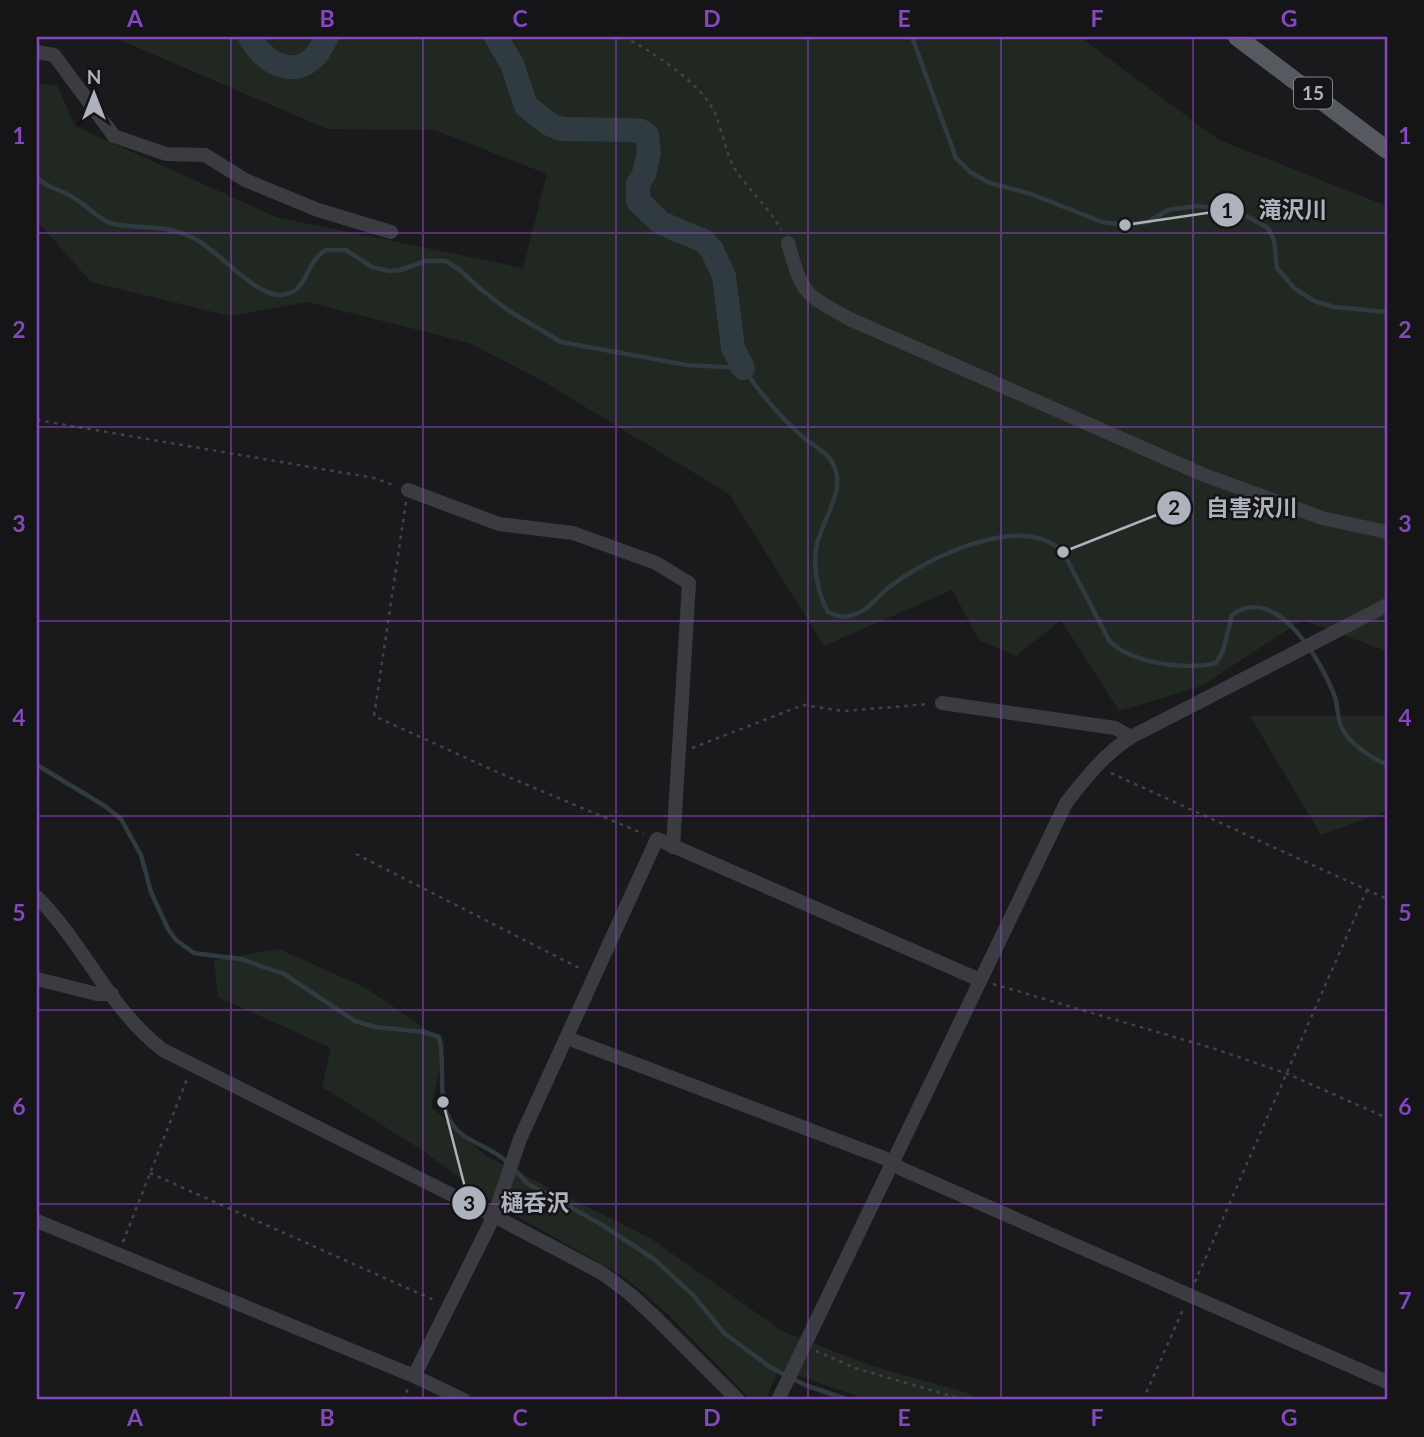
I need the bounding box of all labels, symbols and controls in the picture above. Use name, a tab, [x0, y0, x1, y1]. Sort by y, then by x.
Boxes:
text: A	[126, 4, 144, 32]
text: B	[319, 4, 335, 32]
text: C	[512, 4, 528, 32]
text: D	[703, 4, 721, 32]
text: E	[897, 4, 911, 32]
text: F	[1090, 4, 1104, 32]
text: G	[1281, 4, 1297, 32]
north arrow	[60, 60, 130, 130]
text: N	[87, 65, 101, 88]
road number: 15	[1294, 78, 1332, 108]
text: 1	[12, 121, 26, 149]
text: 1	[1398, 121, 1412, 149]
callout: 滝沢川	[1209, 188, 1341, 232]
text: 滝沢川	[1259, 195, 1328, 223]
text: 1	[1221, 197, 1233, 222]
text: 2	[12, 315, 26, 343]
text: 2	[1398, 315, 1412, 343]
callout: 自害沢川	[1157, 486, 1312, 530]
text: 自害沢川	[1206, 493, 1298, 521]
text: 2	[1168, 494, 1180, 519]
text: 3	[12, 509, 26, 537]
text: 3	[1398, 509, 1412, 537]
text: 4	[12, 703, 26, 731]
text: 4	[1398, 703, 1412, 731]
text: 5	[12, 898, 26, 926]
text: 5	[1398, 898, 1412, 926]
text: 6	[12, 1092, 26, 1120]
text: 6	[1398, 1092, 1412, 1120]
callout: 樋呑沢	[452, 1181, 584, 1225]
text: 樋呑沢	[501, 1188, 570, 1216]
text: 3	[463, 1190, 475, 1215]
text: 7	[12, 1286, 26, 1314]
text: 7	[1398, 1286, 1412, 1314]
text: A	[126, 1403, 144, 1431]
text: B	[319, 1403, 335, 1431]
text: C	[512, 1403, 528, 1431]
text: D	[703, 1403, 721, 1431]
text: E	[897, 1403, 911, 1431]
text: F	[1090, 1403, 1104, 1431]
text: G	[1281, 1403, 1297, 1431]

